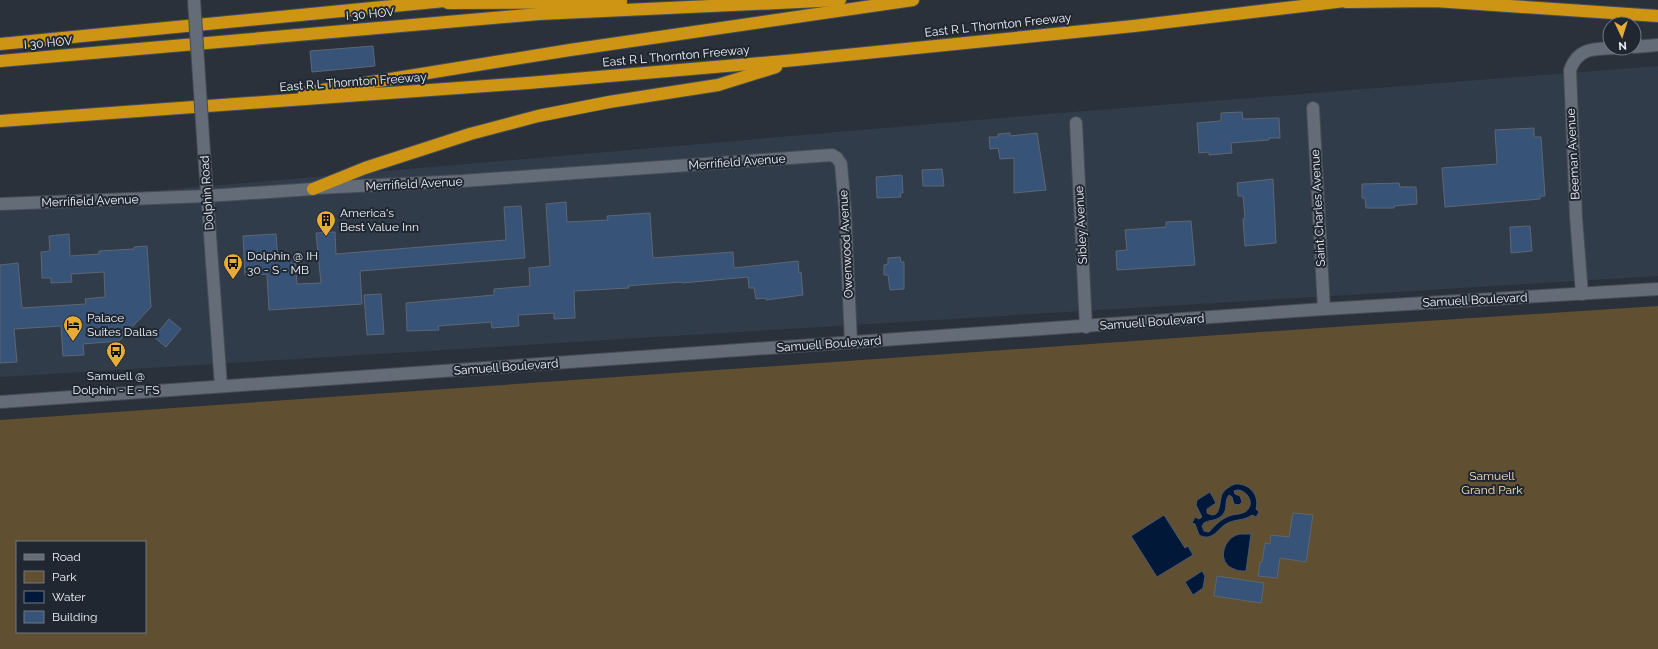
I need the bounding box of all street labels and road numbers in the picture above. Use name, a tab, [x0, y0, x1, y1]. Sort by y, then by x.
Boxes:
street label: I 30 HOV	[345, 5, 395, 23]
street label: East R L Thornton Freeway	[924, 10, 1073, 40]
street label: I 30 HOV	[23, 34, 73, 52]
street label: East R L Thornton Freeway	[602, 43, 751, 69]
street label: East R L Thornton Freeway	[279, 70, 428, 94]
street label: Beeman Avenue	[1564, 108, 1582, 200]
street label: Saint Charles Avenue	[1308, 149, 1328, 267]
street label: Merrifield Avenue	[688, 152, 786, 172]
street label: Dolphin Road	[197, 155, 217, 231]
street label: Merrifield Avenue	[365, 174, 463, 194]
street label: Sibley Avenue	[1072, 185, 1090, 265]
street label: Owenwood Avenue	[836, 189, 856, 299]
street label: Merrifield Avenue	[41, 192, 139, 210]
street label: Samuell Boulevard	[1422, 290, 1528, 310]
street label: Samuell Boulevard	[1099, 311, 1205, 333]
street label: Samuell Boulevard	[776, 333, 882, 355]
street label: Samuell Boulevard	[453, 356, 559, 378]

